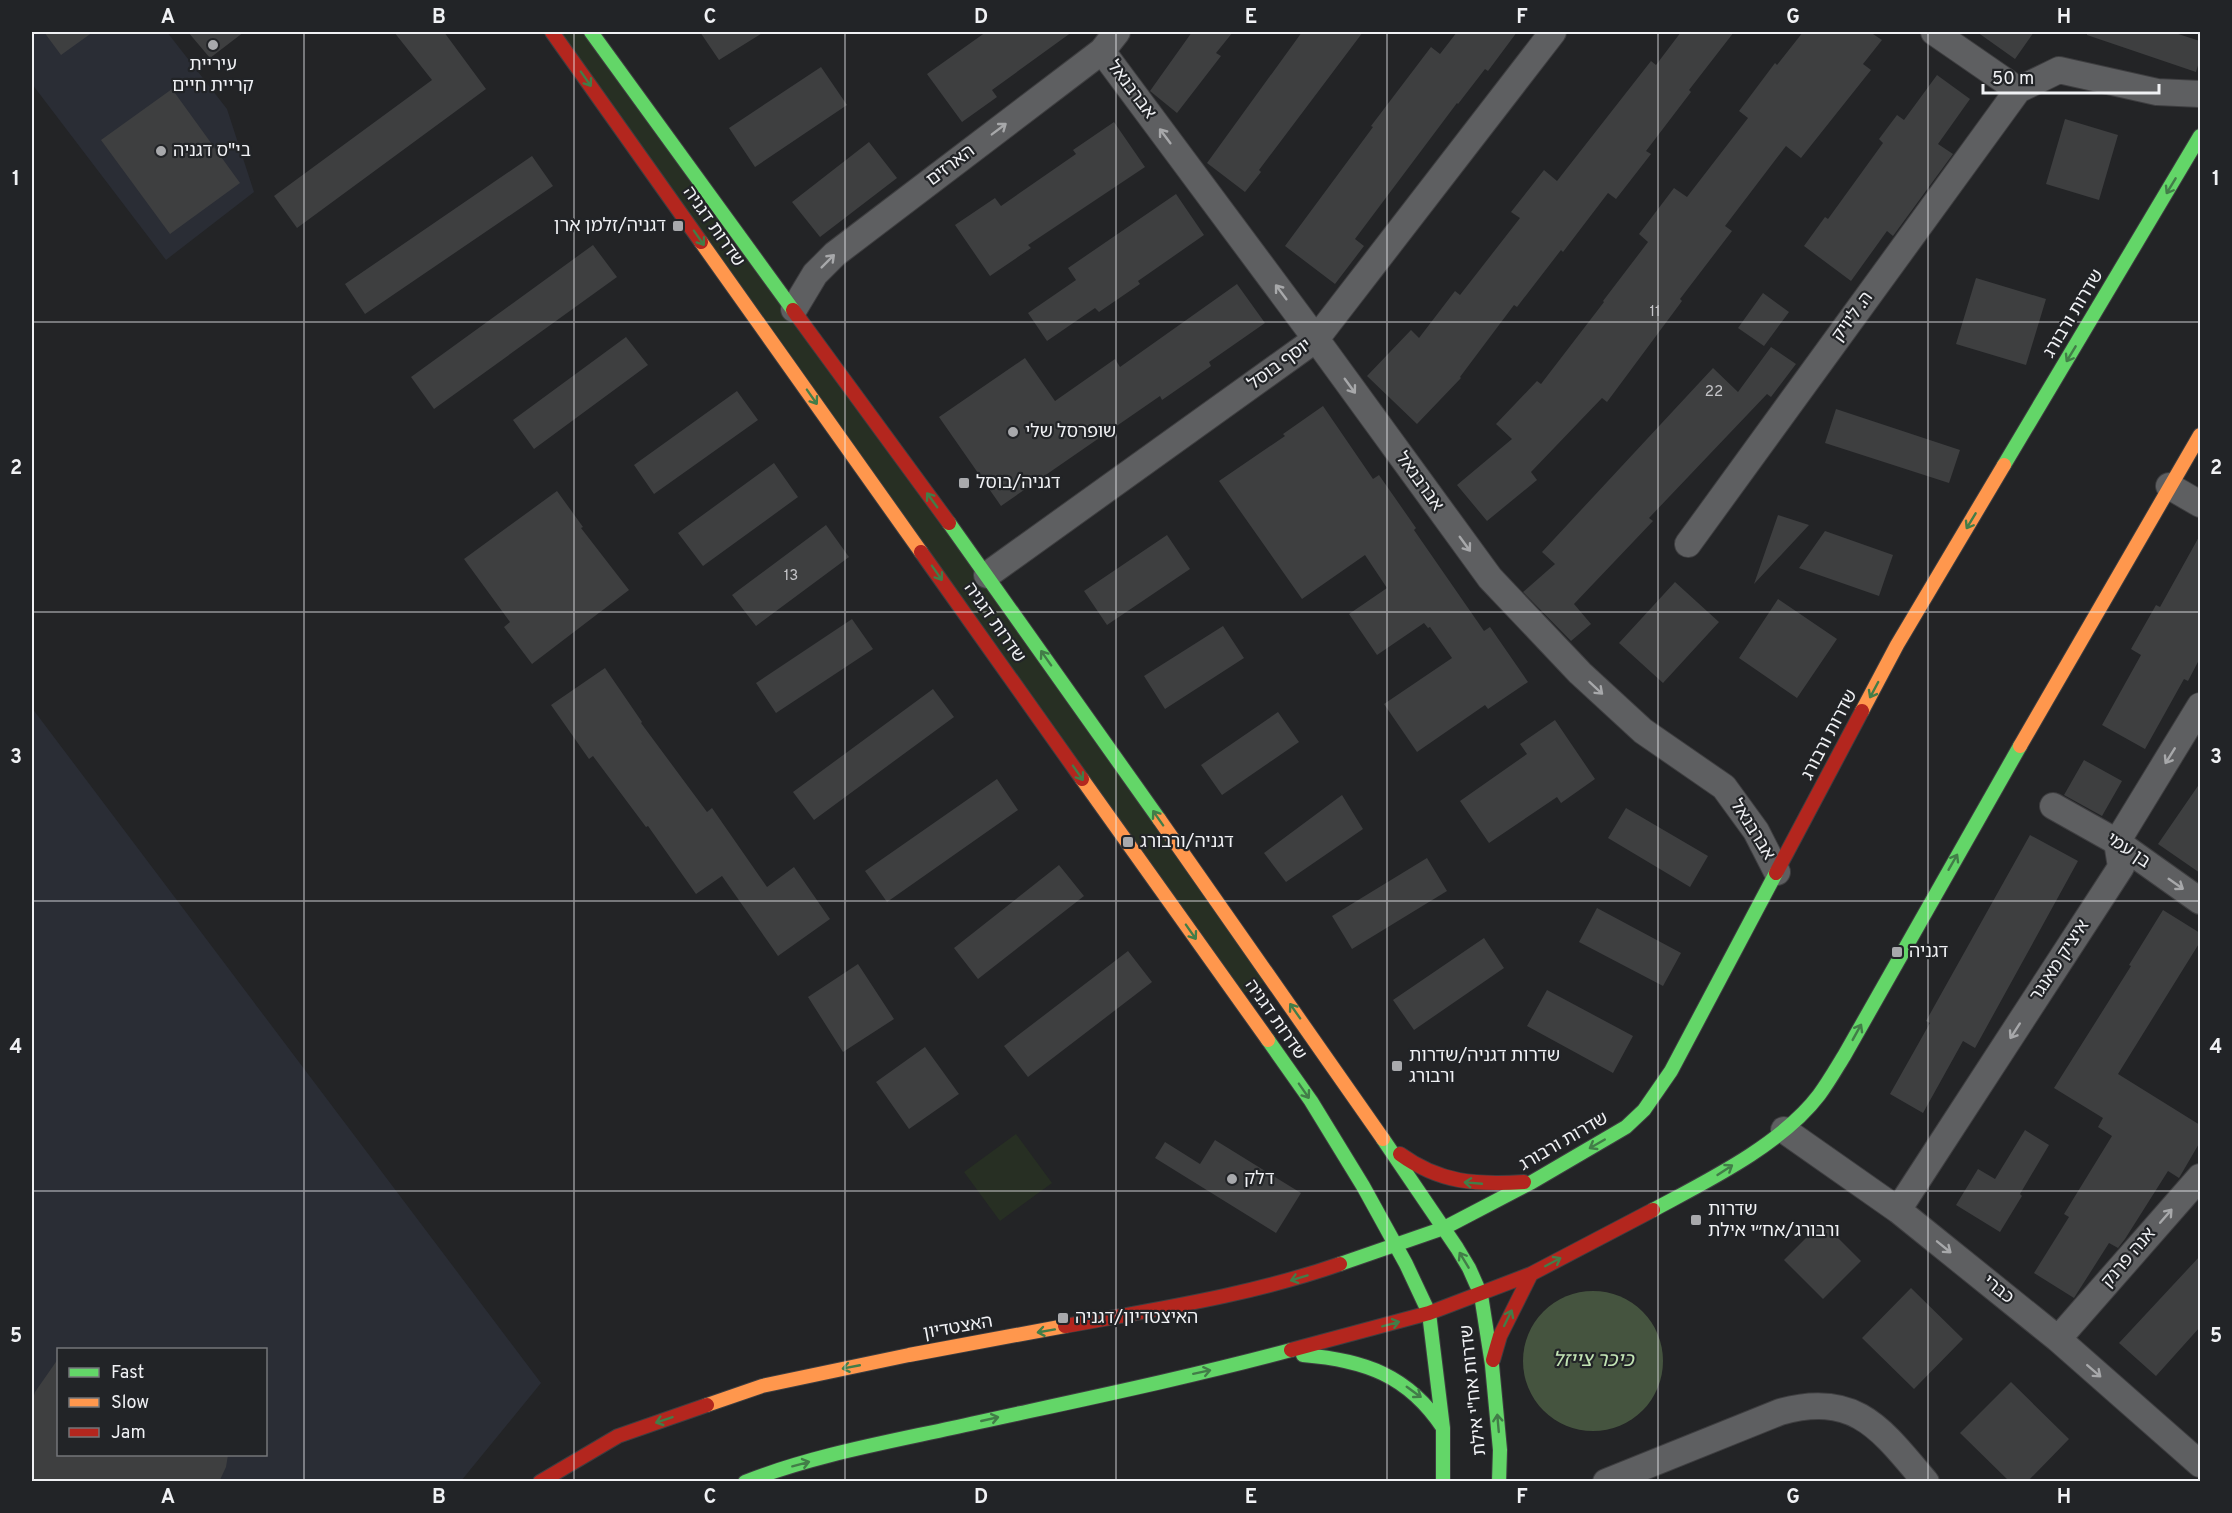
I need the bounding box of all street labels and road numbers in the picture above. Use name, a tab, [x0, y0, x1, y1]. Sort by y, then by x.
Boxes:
street label: אברבנאל	[1101, 56, 1161, 124]
street label: הארזים	[922, 140, 980, 192]
street label: שדרות דגניה	[677, 182, 749, 272]
street label: שדרות ורבורג	[2039, 266, 2109, 362]
street label: ה. ליויק	[1827, 287, 1879, 347]
street label: יוסף בוסל	[1244, 334, 1316, 396]
street label: אברבנאל	[1390, 448, 1448, 516]
street label: שדרות דגניה	[958, 578, 1030, 668]
street label: שדרות ורבורג	[1797, 686, 1863, 784]
street label: אברבנאל	[1724, 795, 1780, 865]
street label: בן עמי	[2102, 828, 2154, 874]
street label: איציק מאנגר	[2025, 916, 2095, 1006]
street label: שדרות דגניה	[1239, 975, 1311, 1065]
street label: שדרות ורבורג	[1515, 1107, 1613, 1177]
street label: אנה פרנק	[2097, 1223, 2161, 1293]
street label: כברי	[1978, 1270, 2018, 1310]
street label: האצטדיון	[921, 1311, 995, 1345]
street label: שדרות אח"י אילת	[1456, 1323, 1492, 1457]

